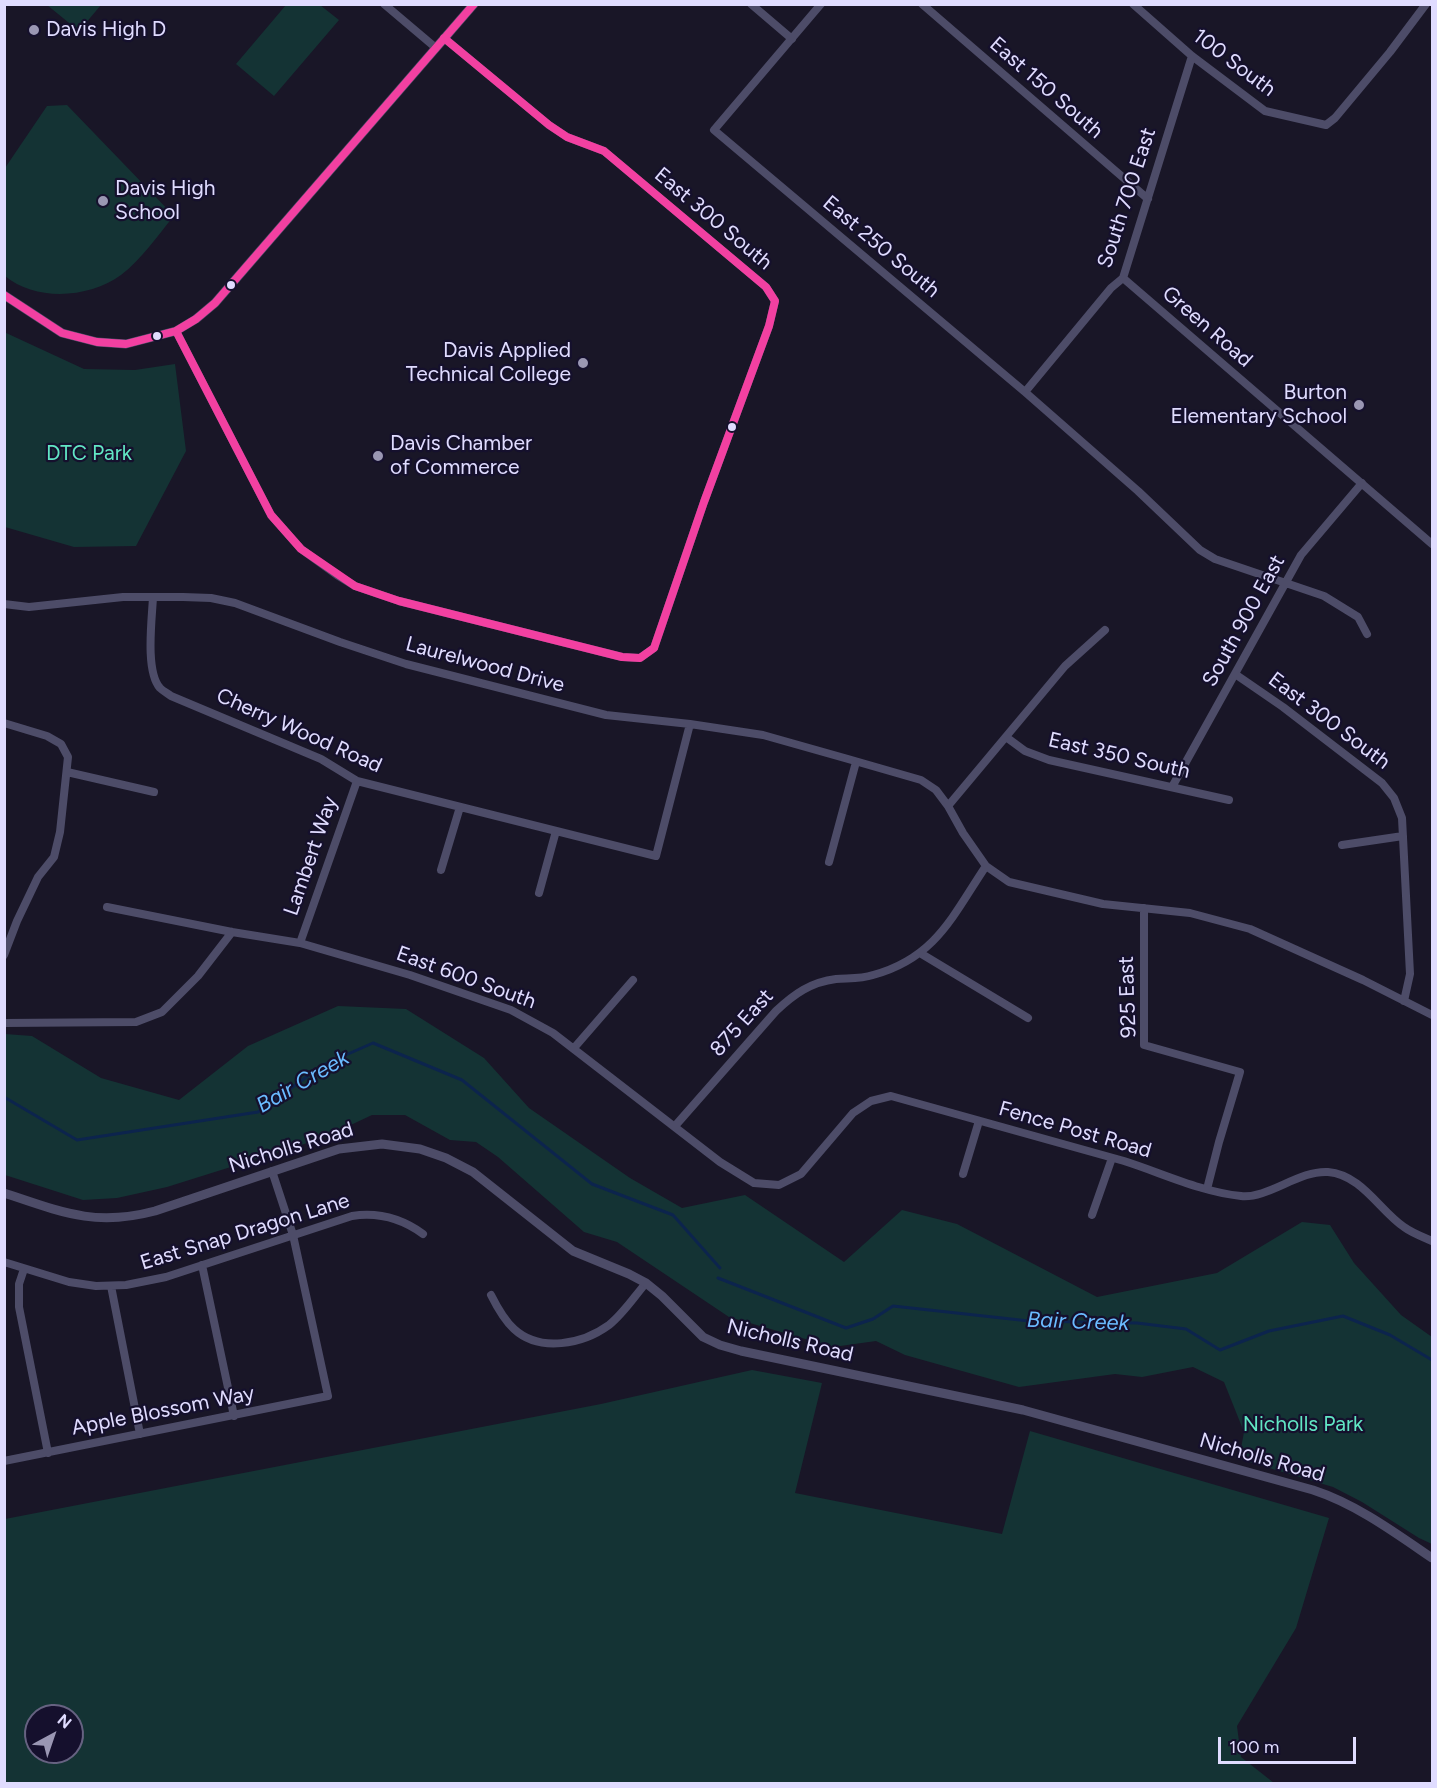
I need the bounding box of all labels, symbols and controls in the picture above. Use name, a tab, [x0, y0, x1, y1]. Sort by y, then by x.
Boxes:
place label: Davis High D	[46, 17, 166, 43]
marker: Davis High D	[27, 23, 41, 37]
street label: 100 South	[1188, 24, 1280, 102]
street label: East 150 South	[984, 32, 1108, 144]
street label: South 700 East	[1092, 125, 1162, 271]
street label: East 300 South	[649, 162, 777, 276]
place label: Davis High School	[115, 176, 215, 226]
street label: East 250 South	[817, 191, 945, 303]
marker: Davis High School	[96, 194, 110, 208]
unlabelled marker	[225, 279, 237, 291]
street label: Green Road	[1157, 281, 1257, 373]
unlabelled marker	[151, 330, 163, 342]
place label: Davis Applied Technical College	[406, 338, 571, 388]
marker: Davis Applied Technical College	[576, 356, 590, 370]
place label: Burton Elementary School	[1171, 380, 1347, 430]
marker: Burton Elementary School	[1352, 398, 1366, 412]
unlabelled marker	[726, 421, 738, 433]
place label: Davis Chamber of Commerce	[390, 431, 532, 481]
park label: DTC Park	[46, 441, 132, 467]
marker: Davis Chamber of Commerce	[371, 449, 385, 463]
street label: South 900 East	[1197, 551, 1291, 691]
street label: Laurelwood Drive	[403, 632, 567, 698]
street label: East 300 South	[1263, 667, 1395, 775]
street label: Cherry Wood Road	[212, 683, 386, 779]
street label: East 350 South	[1046, 727, 1192, 785]
street label: Lambert Way	[279, 793, 343, 919]
street label: East 600 South	[393, 941, 539, 1015]
street label: 925 East	[1114, 956, 1142, 1038]
street label: 875 East	[705, 984, 779, 1062]
water label: Bair Creek	[252, 1045, 354, 1119]
street label: Fence Post Road	[996, 1096, 1154, 1164]
street label: Nicholls Road	[226, 1117, 356, 1179]
street label: East Snap Dragon Lane	[137, 1188, 353, 1276]
water label: Bair Creek	[1026, 1307, 1130, 1337]
street label: Nicholls Road	[724, 1314, 856, 1368]
street label: Apple Blossom Way	[69, 1381, 257, 1441]
park label: Nicholls Park	[1243, 1412, 1363, 1438]
street label: Nicholls Road	[1197, 1428, 1327, 1488]
north arrow	[24, 1704, 84, 1764]
text: N	[54, 1710, 75, 1733]
scale bar	[1221, 1725, 1359, 1763]
text: 100 m	[1229, 1736, 1279, 1758]

